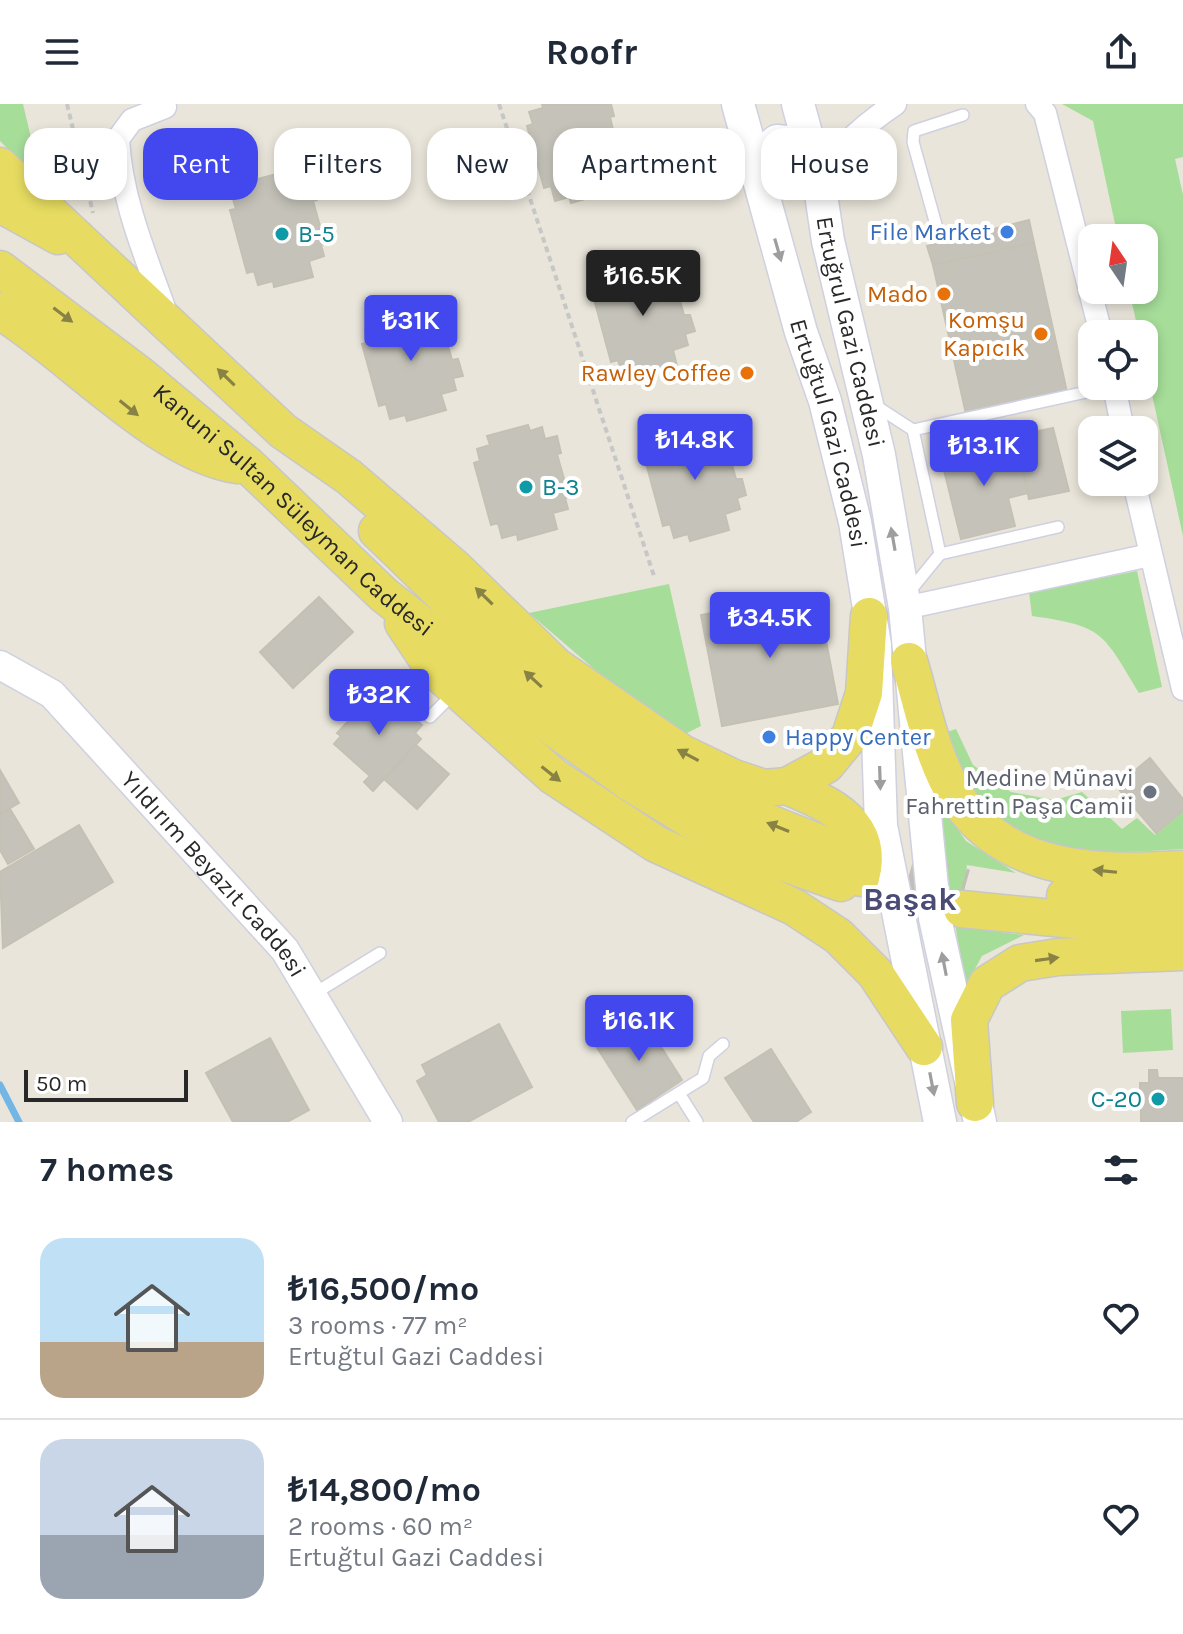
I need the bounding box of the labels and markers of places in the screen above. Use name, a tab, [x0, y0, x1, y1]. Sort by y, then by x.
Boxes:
place label: File Market	[869, 218, 991, 246]
place label: B-5	[298, 220, 335, 248]
marker: File Market	[998, 223, 1016, 241]
marker: B-5	[273, 225, 291, 243]
pin: ₺16.5K	[578, 250, 708, 318]
place label: Mado	[867, 280, 928, 308]
marker: Mado	[935, 285, 953, 303]
pin: ₺31K	[364, 295, 458, 363]
place label: Komşu Kapıcık	[943, 306, 1025, 362]
marker: Komşu Kapıcık	[1032, 325, 1050, 343]
place label: Rawley Coffee	[581, 359, 731, 387]
marker: Rawley Coffee	[738, 364, 756, 382]
pin: ₺14.8K	[630, 414, 760, 482]
pin: ₺13.1K	[919, 420, 1049, 488]
place label: B-3	[542, 473, 579, 501]
marker: B-3	[517, 478, 535, 496]
pin: ₺34.5K	[705, 592, 835, 660]
pin: ₺32K	[332, 669, 426, 737]
place label: Happy Center	[785, 723, 931, 751]
marker: Happy Center	[760, 728, 778, 746]
place label: Medine Münavi Fahrettin Paşa Camii	[905, 764, 1134, 820]
marker: Medine Münavi Fahrettin Paşa Camii	[1141, 783, 1159, 801]
pin: ₺16.1K	[574, 995, 704, 1063]
place label: C-20	[1091, 1085, 1142, 1113]
marker: C-20	[1149, 1090, 1167, 1108]

